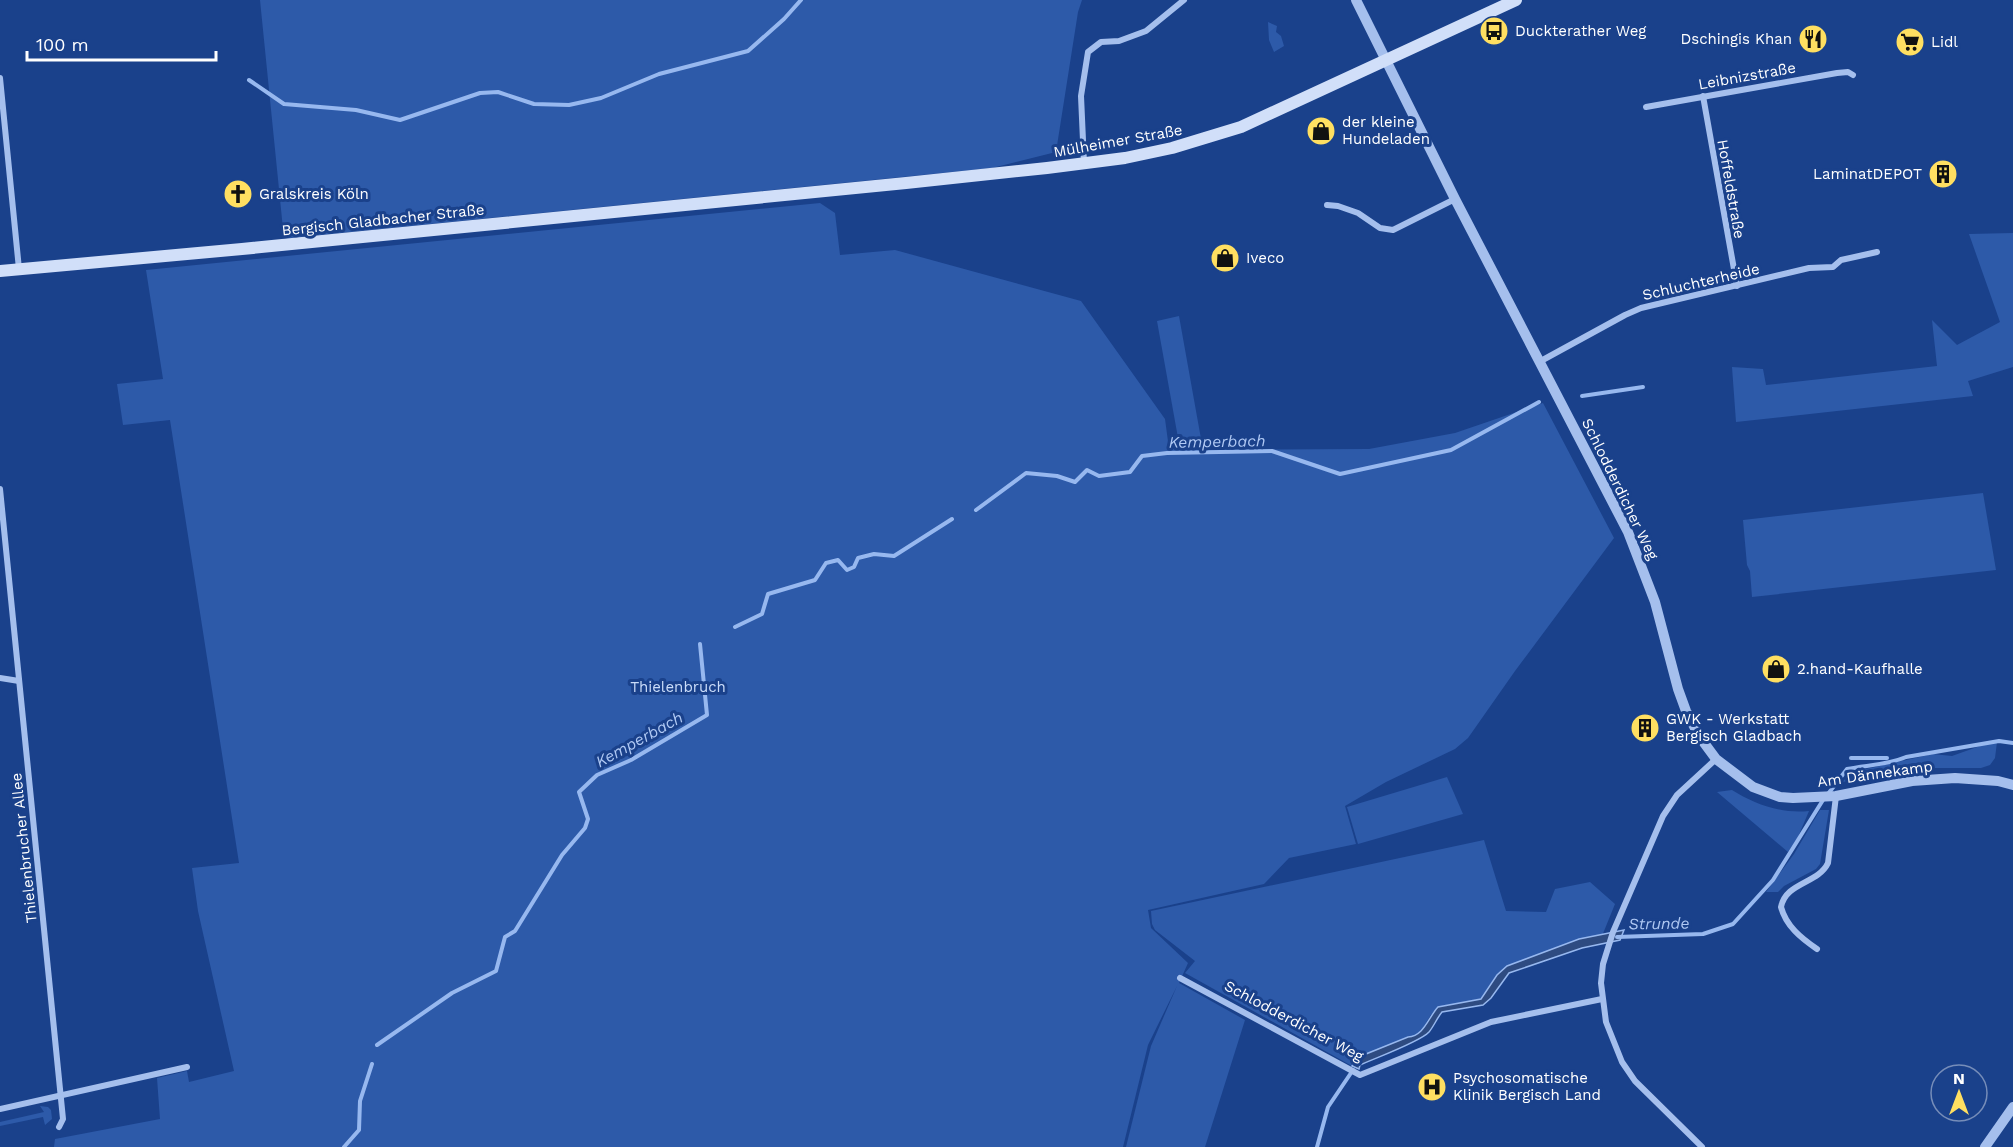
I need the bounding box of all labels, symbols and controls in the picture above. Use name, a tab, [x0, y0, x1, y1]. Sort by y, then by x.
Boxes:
bus stop icon: Duckterather Weg	[1478, 15, 1510, 47]
place label: Duckterather Weg	[1515, 22, 1646, 40]
restaurant icon: Dschingis Khan	[1797, 23, 1829, 55]
scale bar	[27, 24, 216, 62]
supermarket icon: Lidl	[1894, 26, 1926, 58]
place label: Dschingis Khan	[1680, 30, 1792, 48]
place label: Lidl	[1931, 33, 1958, 51]
text: 100 m	[36, 34, 89, 55]
street label: Leibnizstraße	[1697, 59, 1797, 93]
place label: der kleine Hundeladen	[1342, 113, 1430, 148]
shop icon: der kleine Hundeladen	[1305, 115, 1337, 147]
street label: Mülheimer Straße	[1052, 121, 1184, 161]
street label: Hoffeldstraße	[1713, 138, 1749, 240]
building icon: LaminatDEPOT	[1927, 158, 1959, 190]
place label: LaminatDEPOT	[1813, 165, 1922, 183]
church icon: Gralskreis Köln	[222, 178, 254, 210]
place label: Gralskreis Köln	[259, 185, 369, 203]
street label: Bergisch Gladbacher Straße	[281, 200, 485, 240]
shop icon: Iveco	[1209, 242, 1241, 274]
place label: Iveco	[1246, 249, 1284, 267]
street label: Schluchterheide	[1641, 260, 1761, 304]
street label: Schlodderdicher Weg	[1578, 415, 1662, 563]
water label: Kemperbach	[1168, 431, 1266, 452]
shop icon: 2.hand-Kaufhalle	[1760, 653, 1792, 685]
place label: 2.hand-Kaufhalle	[1797, 660, 1923, 678]
park label: Thielenbruch	[630, 678, 726, 696]
water label: Kemperbach	[592, 708, 686, 771]
place label: GWK - Werkstatt Bergisch Gladbach	[1666, 710, 1802, 745]
building icon: GWK - Werkstatt Bergisch Gladbach	[1629, 712, 1661, 744]
street label: Am Dännekamp	[1816, 757, 1934, 791]
street label: Thielenbrucher Allee	[7, 772, 41, 924]
water label: Strunde	[1628, 913, 1690, 934]
street label: Schlodderdicher Weg	[1221, 977, 1367, 1065]
north arrow	[1929, 1063, 1989, 1123]
place label: Psychosomatische Klinik Bergisch Land	[1453, 1069, 1601, 1104]
text: N	[1953, 1069, 1965, 1088]
hospital icon: Psychosomatische Klinik Bergisch Land	[1416, 1071, 1448, 1103]

